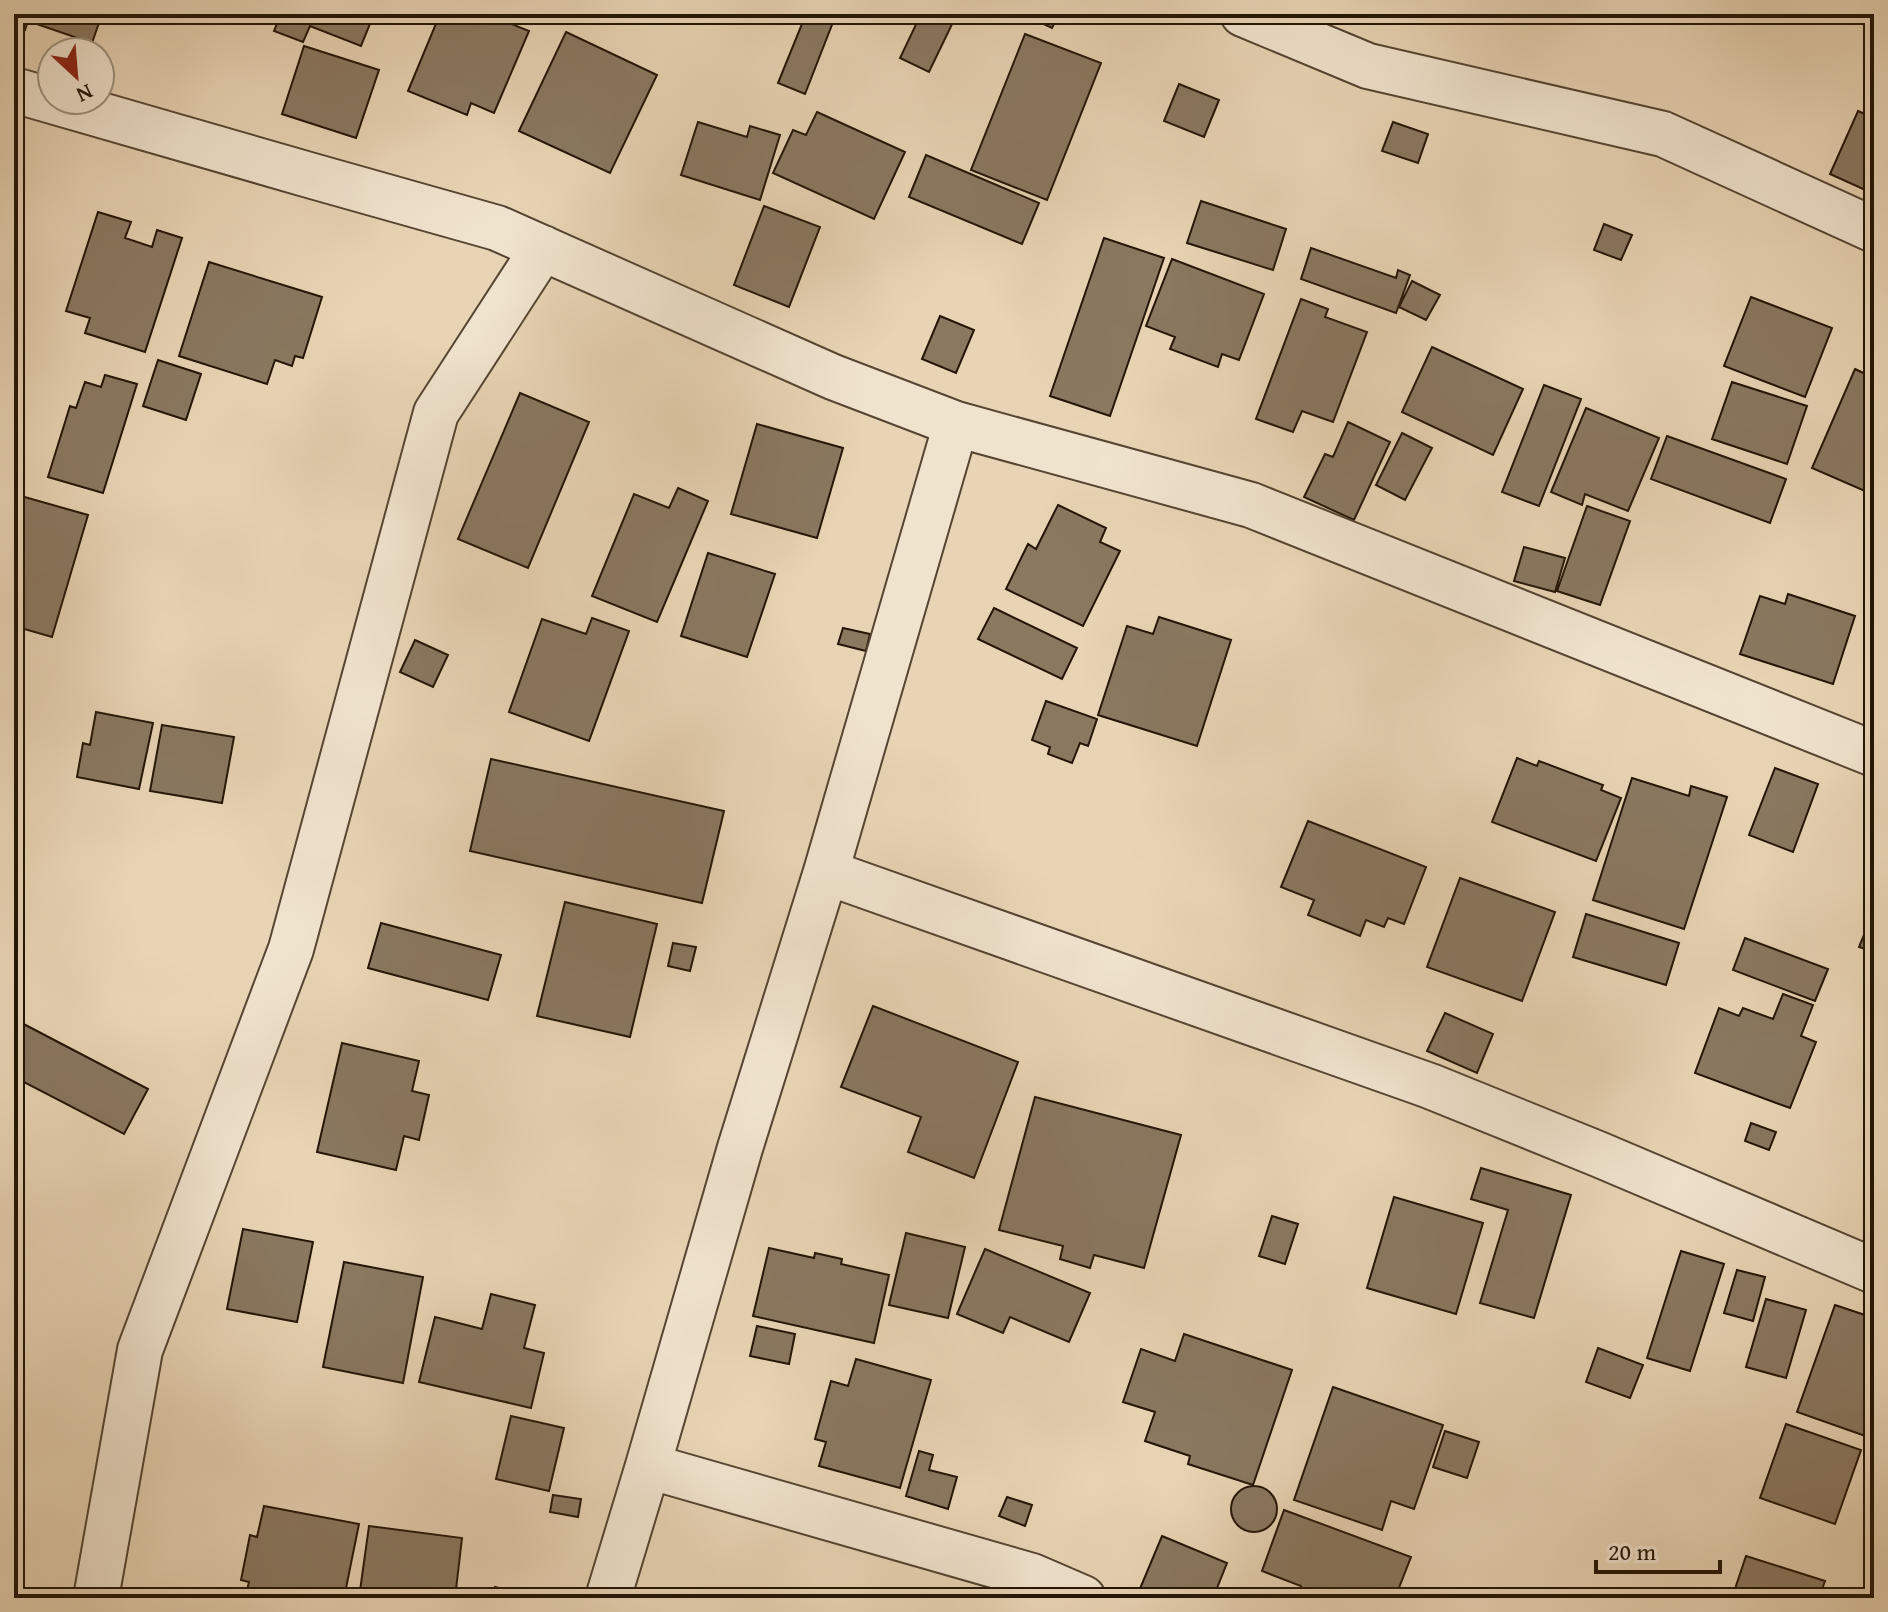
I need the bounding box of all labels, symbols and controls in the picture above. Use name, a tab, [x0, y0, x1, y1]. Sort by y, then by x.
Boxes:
north arrow	[36, 36, 116, 116]
text: N	[71, 76, 98, 112]
scale bar	[1596, 1524, 1720, 1574]
text: 20 m	[1608, 1534, 1656, 1569]

